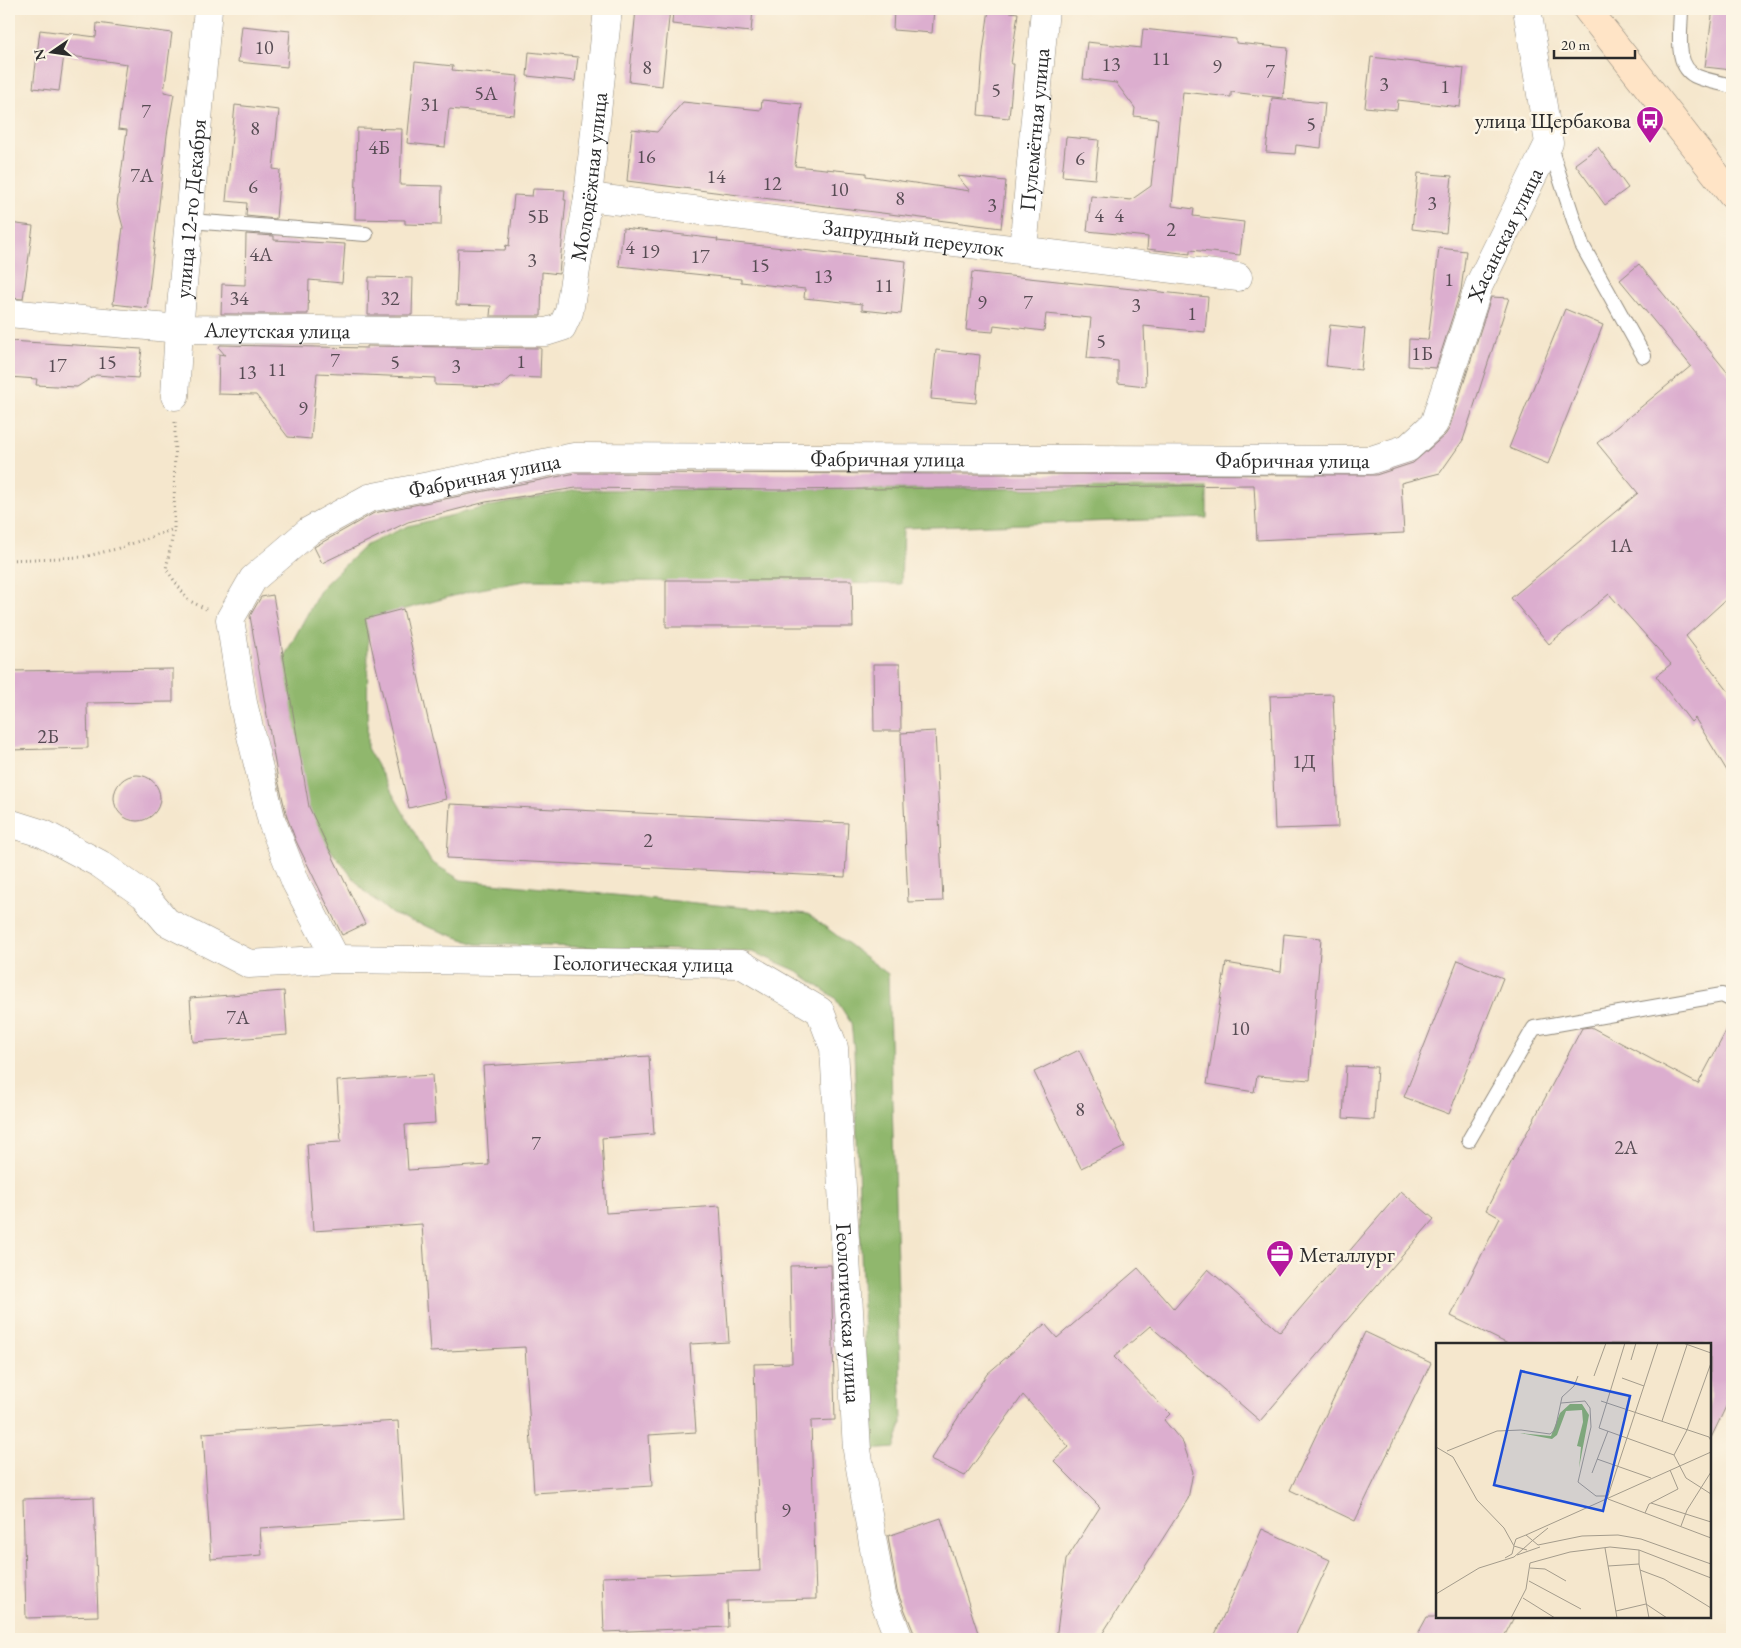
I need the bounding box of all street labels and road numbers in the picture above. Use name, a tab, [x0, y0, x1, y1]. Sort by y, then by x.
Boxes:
street label: Пулемётная улица	[1012, 46, 1056, 212]
street label: Молодёжная улица	[563, 90, 614, 263]
street label: улица 12-го Декабря	[167, 117, 212, 300]
street label: Хасанская улица	[1460, 162, 1549, 307]
street label: Запрудный переулок	[821, 212, 1007, 263]
street label: Алеутская улица	[203, 315, 351, 345]
street label: Фабричная улица	[810, 443, 965, 473]
street label: Фабричная улица	[1215, 445, 1370, 474]
street label: Фабричная улица	[406, 446, 563, 504]
street label: Геологическая улица	[553, 947, 734, 978]
street label: Геологическая улица	[830, 1222, 869, 1404]

